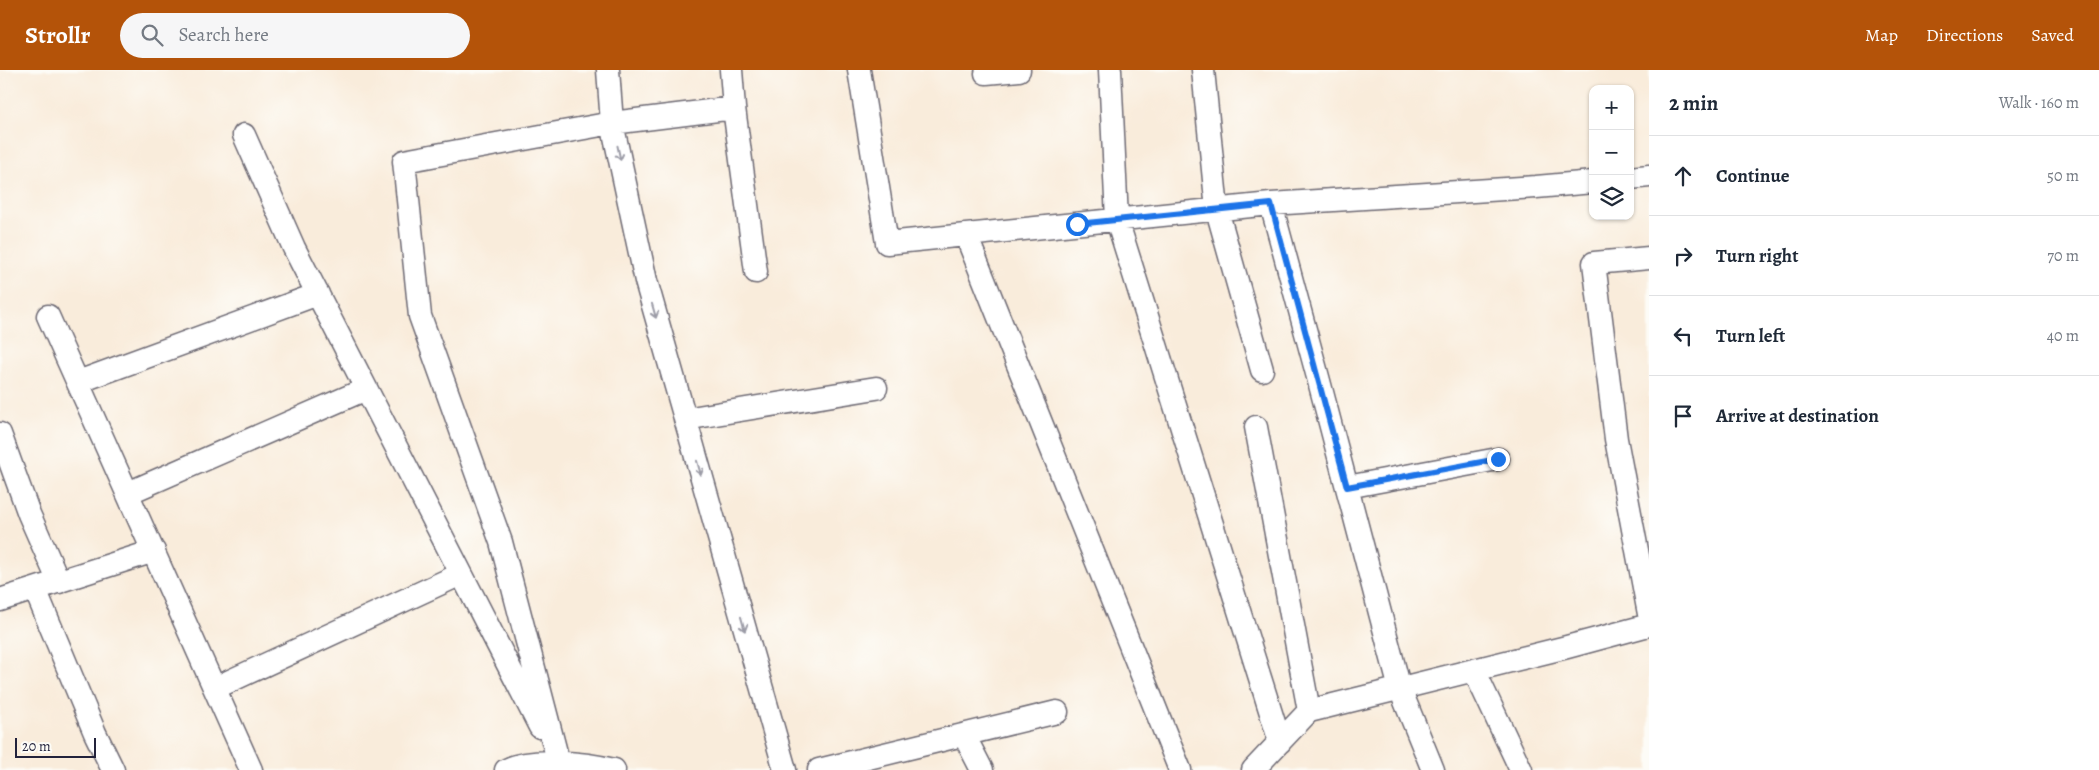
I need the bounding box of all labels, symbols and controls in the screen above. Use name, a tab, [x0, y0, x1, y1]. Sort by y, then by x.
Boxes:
search box	[120, 13, 470, 58]
text: Strollr	[25, 19, 90, 51]
icon: search	[138, 21, 166, 49]
text: Search here	[178, 22, 269, 48]
text: Map	[1865, 23, 1898, 47]
text: Directions	[1926, 23, 2003, 47]
text: Saved	[2031, 23, 2074, 47]
map controls	[1589, 85, 1634, 220]
button: +	[1589, 85, 1634, 130]
text: 2 min	[1669, 89, 1718, 117]
text: Walk · 160 m	[1999, 92, 2079, 114]
button: −	[1589, 130, 1634, 175]
one-way arrow	[614, 145, 624, 161]
icon: ahead	[1669, 162, 1697, 190]
text: Continue	[1716, 163, 1790, 189]
text: 50 m	[2047, 165, 2079, 187]
button: layers	[1589, 175, 1634, 220]
route start	[1066, 213, 1089, 236]
icon: right	[1669, 242, 1697, 270]
text: Turn right	[1716, 243, 1798, 269]
text: 70 m	[2047, 245, 2079, 267]
one-way arrow	[650, 303, 660, 319]
icon: left	[1669, 322, 1697, 350]
text: Turn left	[1716, 323, 1785, 349]
text: 40 m	[2047, 325, 2079, 347]
icon: arrive	[1669, 402, 1697, 430]
text: Arrive at destination	[1716, 403, 1879, 429]
route end	[1487, 448, 1510, 471]
one-way arrow	[695, 459, 704, 475]
one-way arrow	[739, 616, 749, 632]
scale bar	[15, 735, 96, 758]
text: 20 m	[22, 737, 51, 756]

